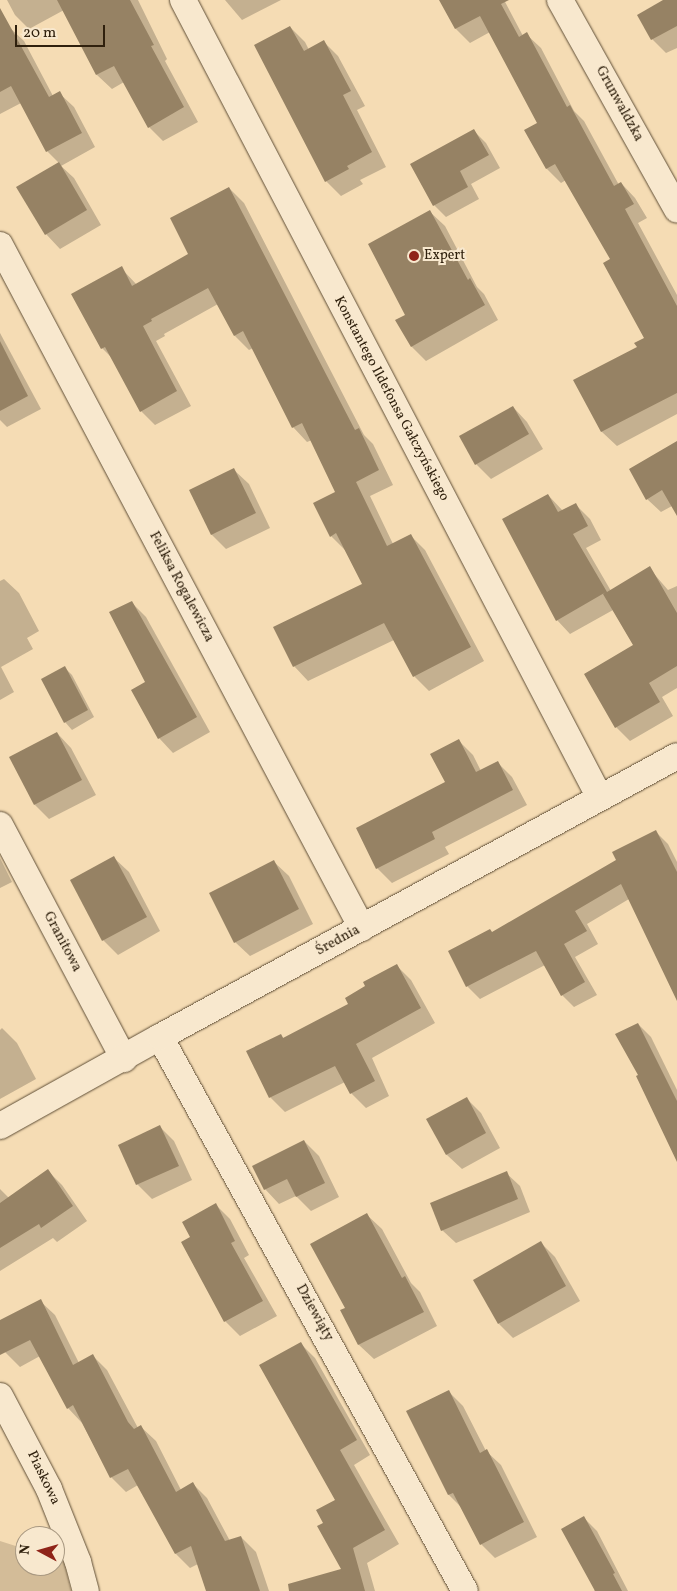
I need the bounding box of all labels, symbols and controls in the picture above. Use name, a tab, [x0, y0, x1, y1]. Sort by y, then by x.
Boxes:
scale bar	[18, 15, 108, 47]
text: 20 m	[23, 23, 56, 44]
street label: Grunwaldzka	[591, 63, 647, 145]
place label: Expert	[424, 248, 465, 264]
marker: Expert	[408, 250, 420, 262]
street label: Konstantego Ildefonsa Gałczyńskiego	[330, 294, 452, 504]
street label: Feliksa Rogalewicza	[145, 529, 217, 645]
street label: Granitowa	[39, 909, 85, 975]
street label: Średnia	[313, 922, 363, 960]
street label: Dziewiąty	[292, 1282, 336, 1344]
street label: Piaskowa	[23, 1448, 63, 1508]
north arrow	[15, 1526, 65, 1576]
text: N	[16, 1543, 36, 1556]

